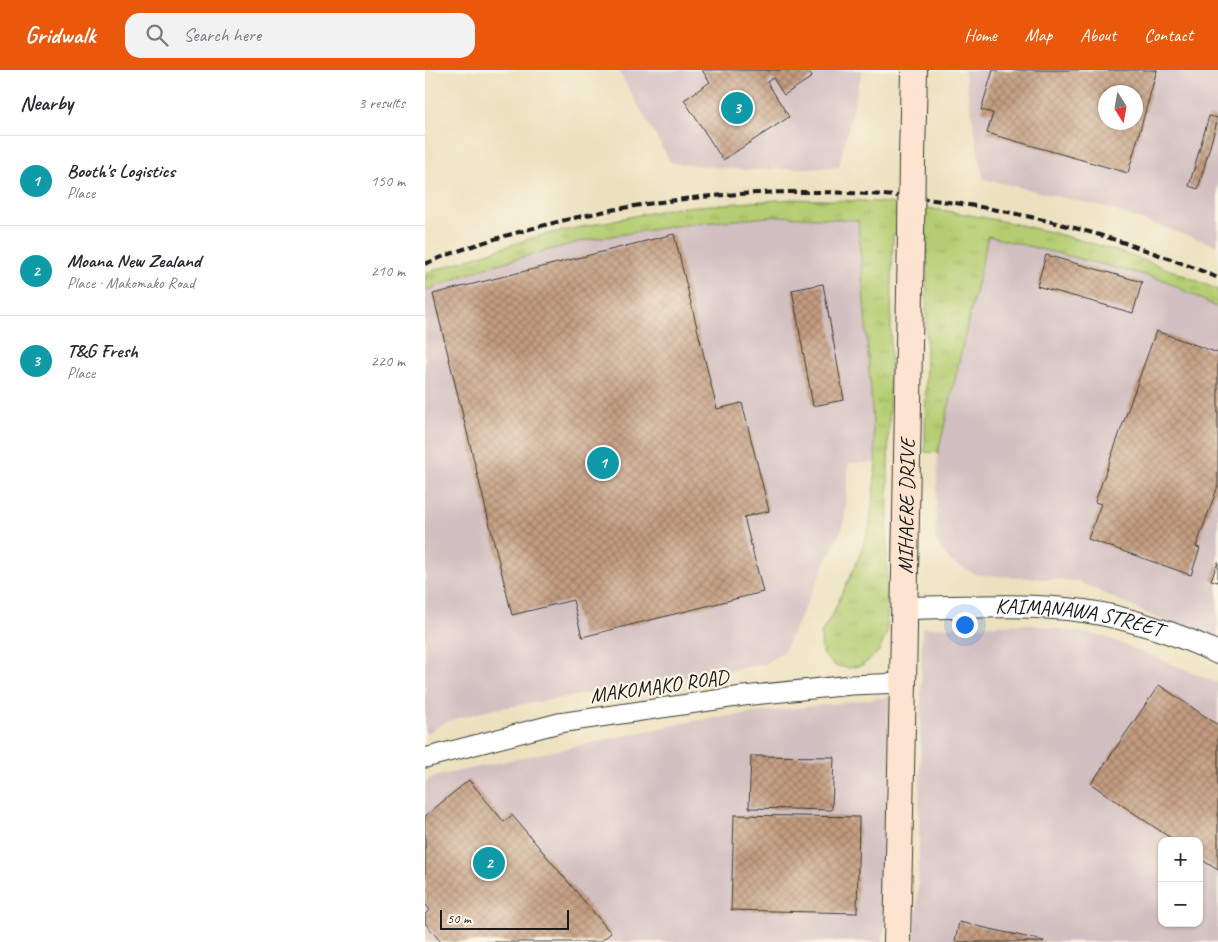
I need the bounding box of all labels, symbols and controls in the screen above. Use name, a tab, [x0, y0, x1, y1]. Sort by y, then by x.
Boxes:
search box	[125, 13, 475, 58]
text: Gridwalk	[25, 20, 95, 50]
icon: search	[143, 21, 171, 49]
text: Search here	[183, 23, 261, 47]
text: Home	[964, 24, 997, 46]
text: Map	[1025, 24, 1052, 46]
text: About	[1080, 24, 1116, 46]
text: Contact	[1144, 24, 1193, 46]
north arrow	[1098, 85, 1143, 130]
pin: 3	[721, 89, 753, 127]
text: Nearby	[20, 90, 73, 116]
text: 3 results	[358, 93, 405, 113]
text: Booth's Logistics	[67, 159, 175, 183]
text: 1	[32, 171, 40, 191]
text: 150 m	[371, 171, 405, 191]
text: Place	[67, 183, 95, 203]
text: Moana New Zealand	[67, 249, 201, 273]
text: 2	[32, 261, 40, 281]
text: 210 m	[371, 261, 405, 281]
text: Place · Makomako Road	[67, 273, 194, 293]
text: T&G Fresh	[67, 339, 138, 363]
text: 3	[32, 351, 40, 371]
text: 220 m	[371, 351, 405, 371]
text: Place	[67, 363, 95, 383]
street label: MIHAERE DRIVE	[892, 436, 920, 574]
pin: 1	[587, 444, 619, 482]
street label: KAIMANAWA STREET	[995, 593, 1171, 644]
your location	[952, 612, 978, 638]
street label: MAKOMAKO ROAD	[588, 663, 732, 709]
map controls	[1158, 837, 1203, 927]
button: +	[1158, 837, 1203, 882]
pin: 2	[473, 844, 505, 882]
button: −	[1158, 882, 1203, 927]
scale bar	[440, 907, 569, 930]
text: 50 m	[447, 910, 471, 927]

